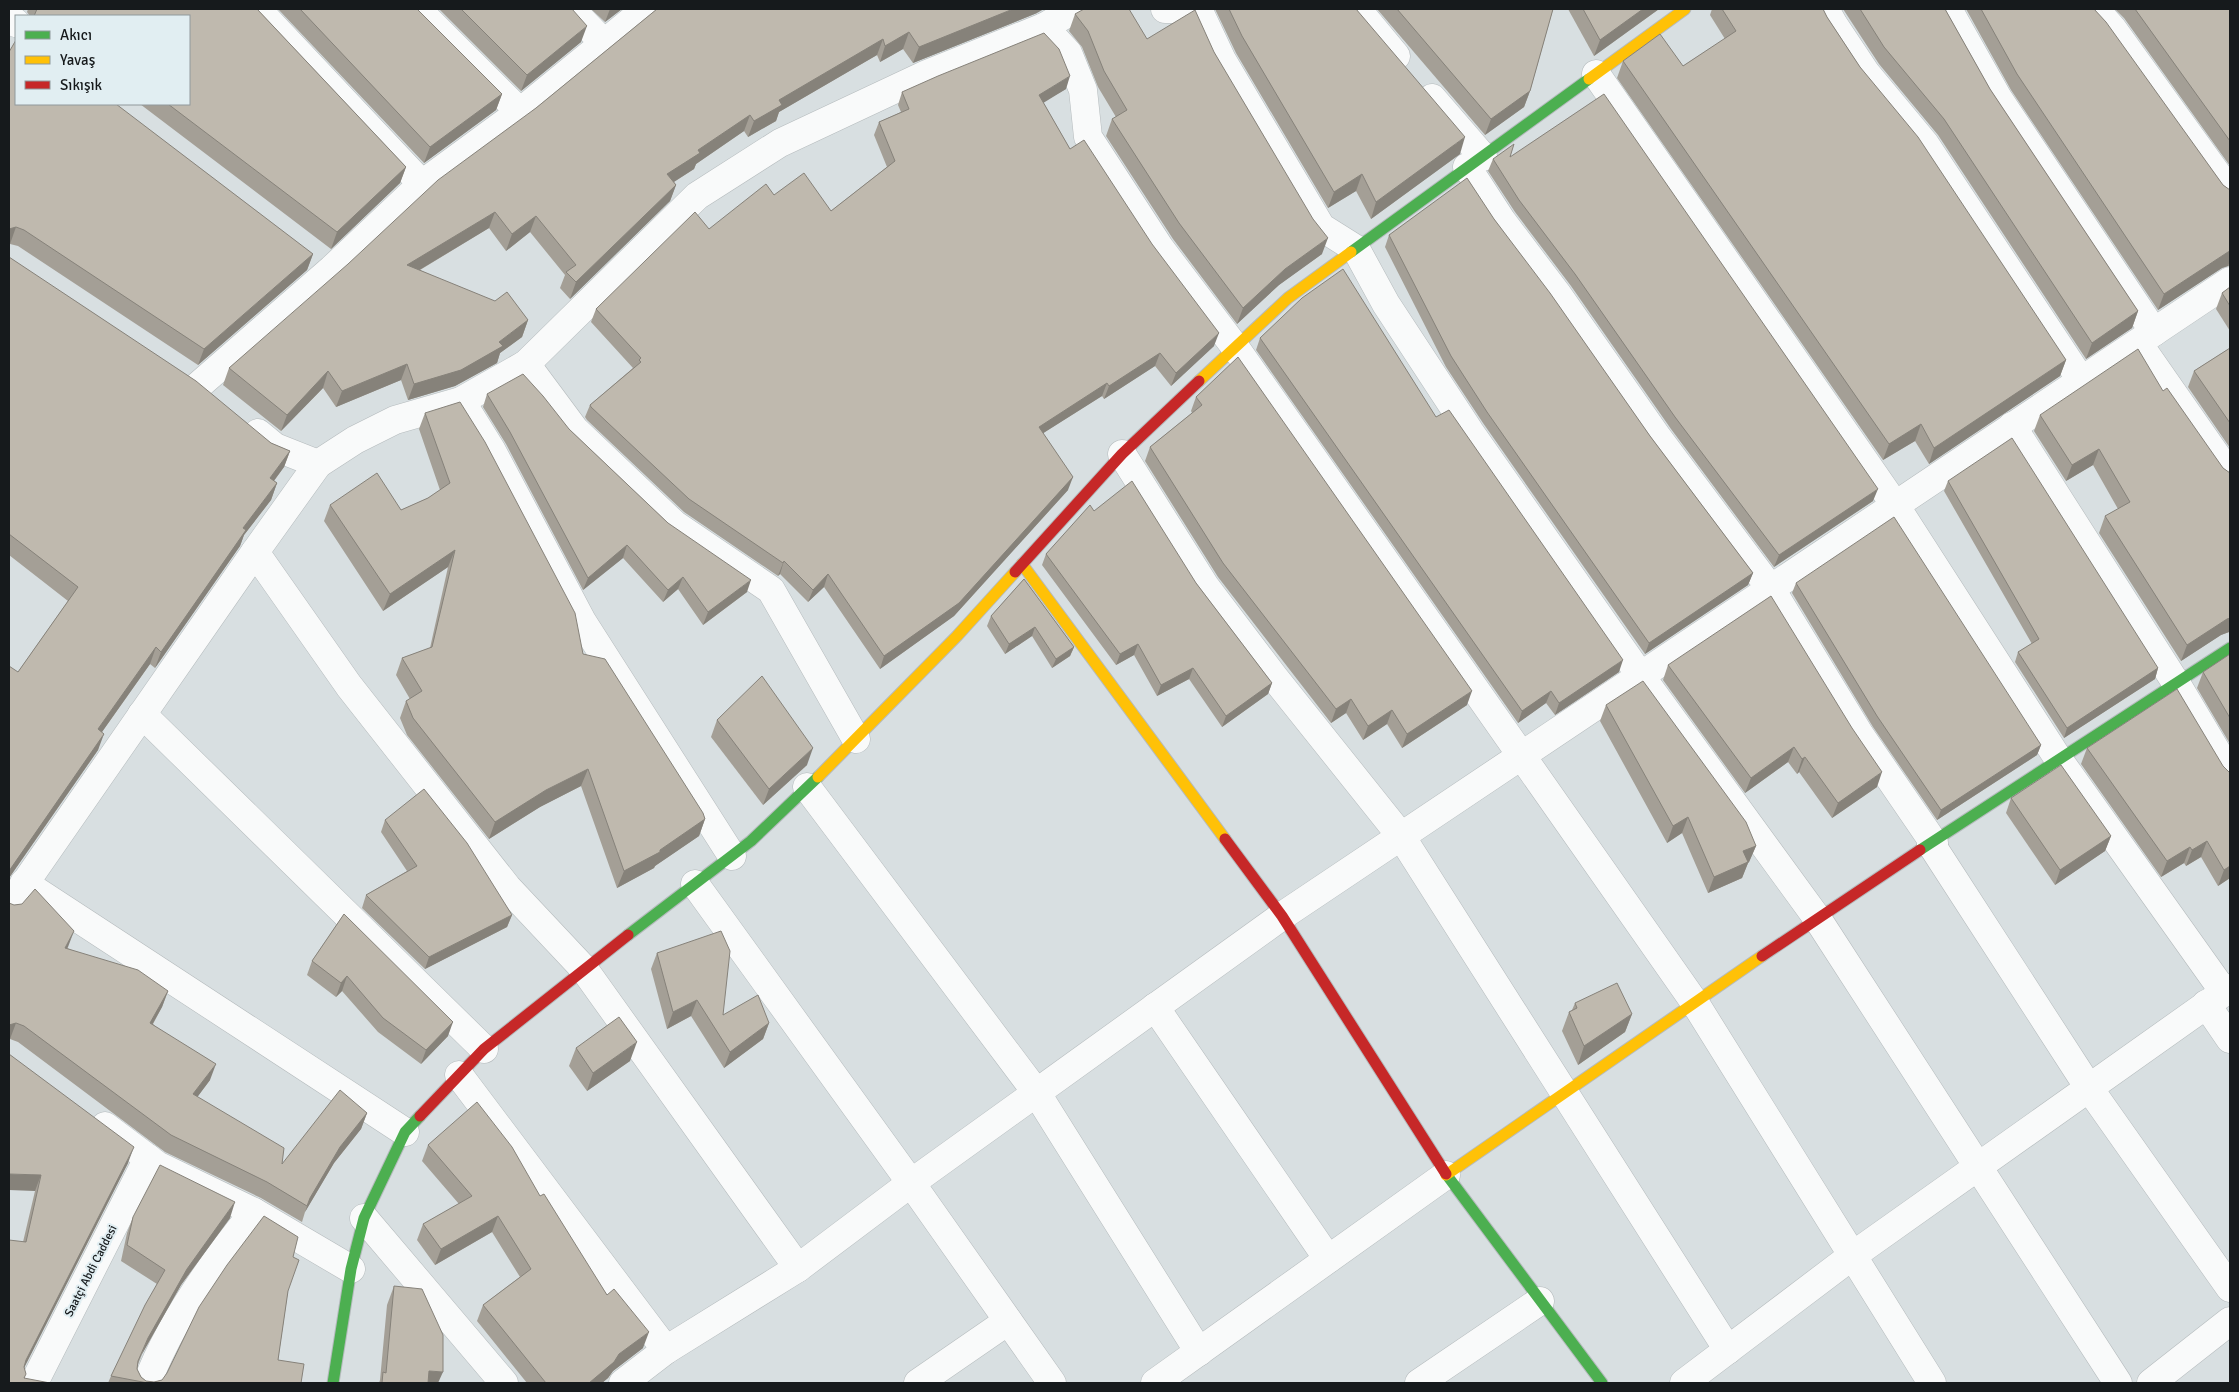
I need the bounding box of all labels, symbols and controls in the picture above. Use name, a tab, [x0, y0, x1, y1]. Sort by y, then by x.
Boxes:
legend	[15, 15, 190, 105]
text: Akıcı	[60, 26, 92, 44]
text: Yavaş	[60, 51, 96, 69]
text: Sıkışık	[60, 76, 103, 94]
street label: Saatçi Abdi Caddesi	[61, 1223, 121, 1319]

